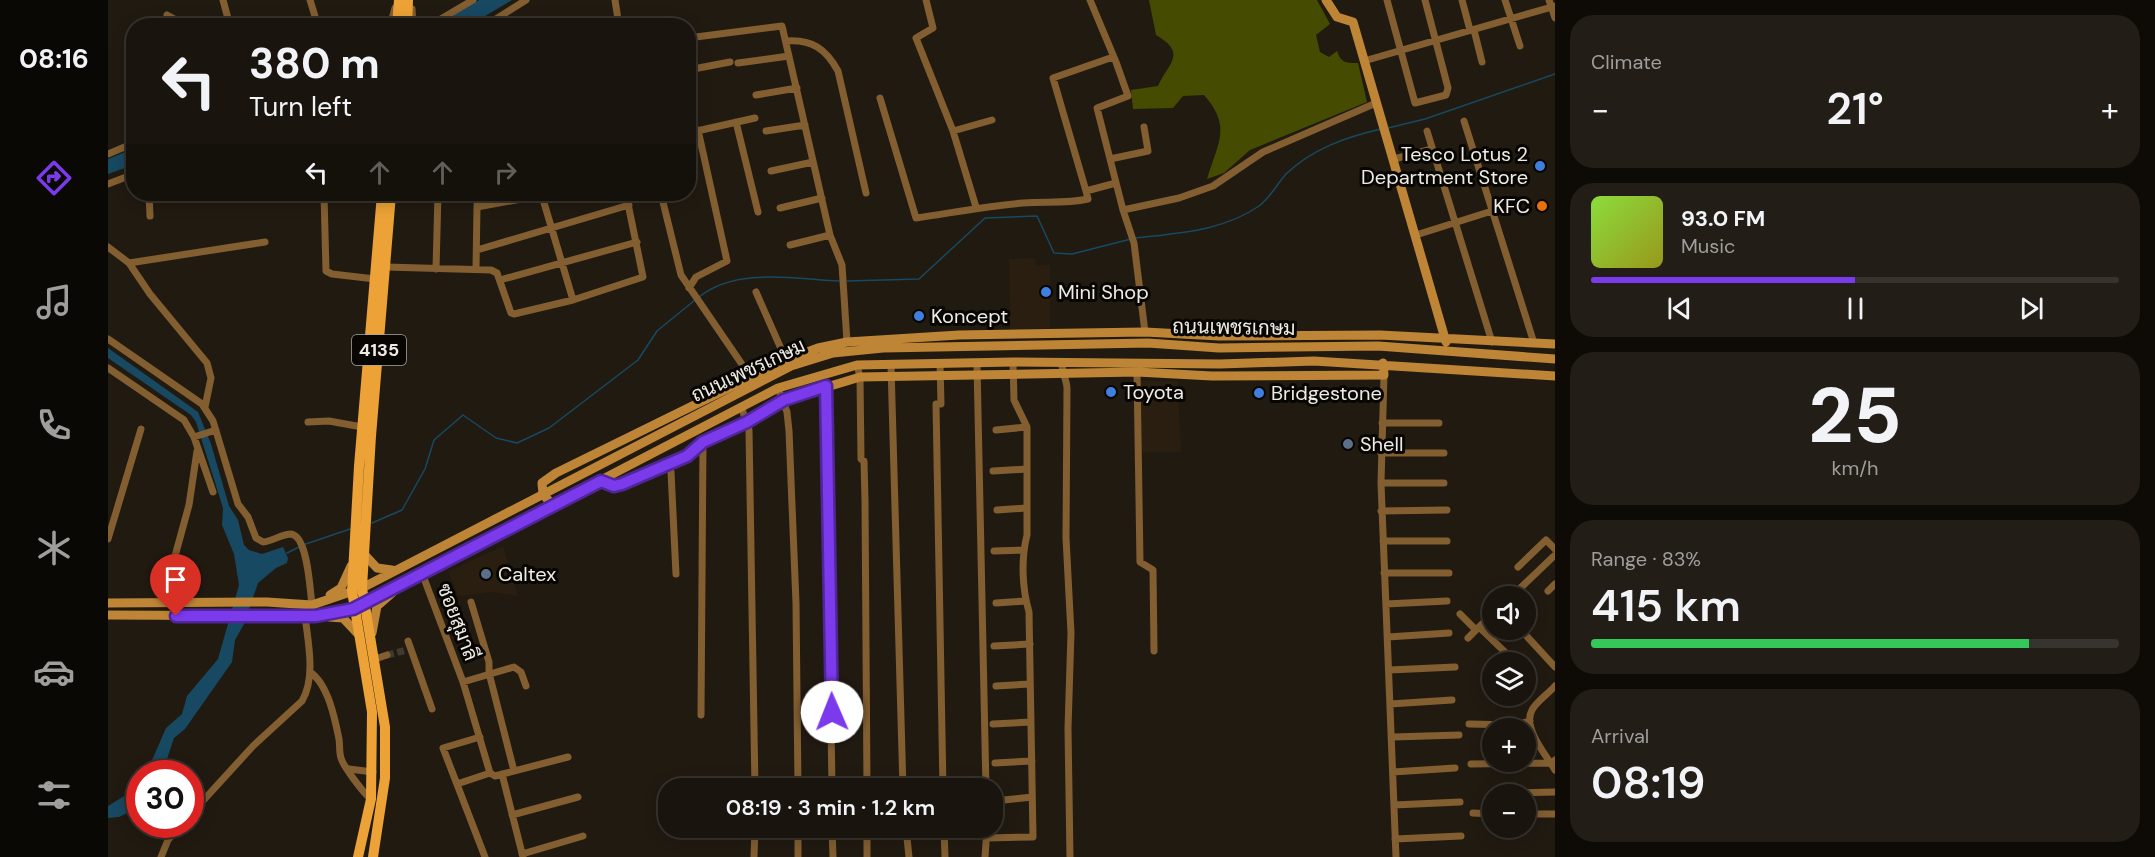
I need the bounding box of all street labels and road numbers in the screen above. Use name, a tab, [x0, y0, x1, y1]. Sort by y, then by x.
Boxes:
street label: ถนนเพชรเกษม	[1172, 313, 1296, 341]
street label: ถนนเพชรเกษม	[687, 332, 809, 408]
road number: 4135	[352, 335, 406, 365]
street label: ซอยสุมาลี	[430, 580, 485, 665]

